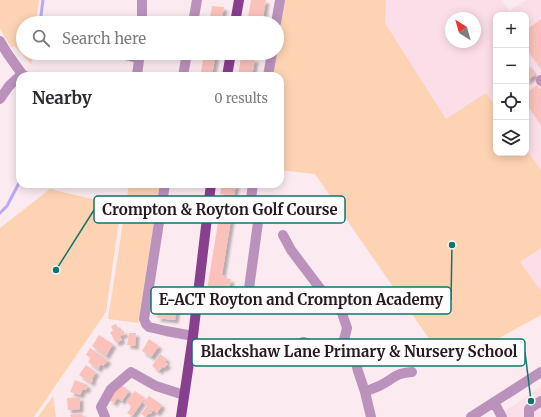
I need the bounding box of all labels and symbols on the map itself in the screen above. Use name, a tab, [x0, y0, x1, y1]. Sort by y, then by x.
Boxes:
north arrow	[445, 12, 481, 48]
callout: Crompton & Royton Golf Course	[94, 196, 345, 223]
text: Crompton & Royton Golf Course	[102, 200, 338, 219]
callout: E-ACT Royton and Crompton Academy	[151, 287, 451, 314]
text: E-ACT Royton and Crompton Academy	[159, 290, 443, 309]
callout: Blackshaw Lane Primary & Nursery School	[192, 339, 525, 366]
text: Blackshaw Lane Primary & Nursery School	[201, 342, 518, 361]

